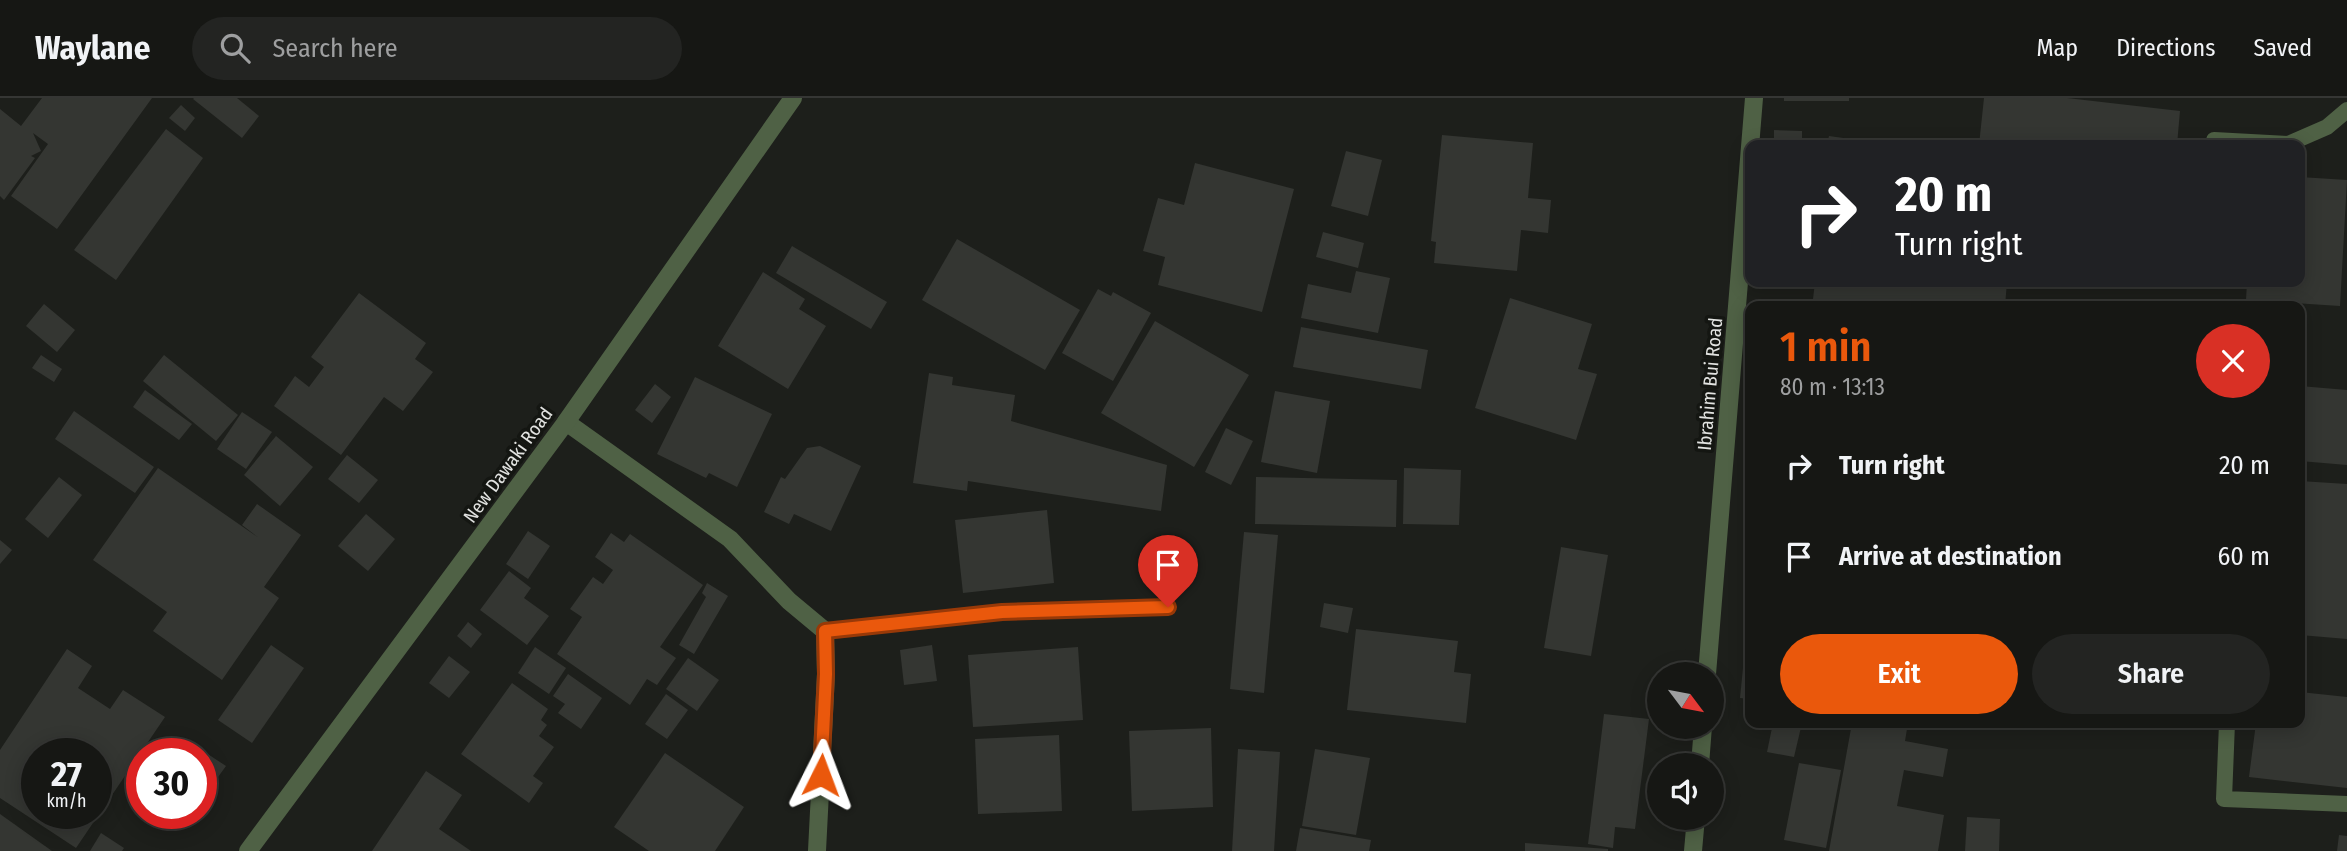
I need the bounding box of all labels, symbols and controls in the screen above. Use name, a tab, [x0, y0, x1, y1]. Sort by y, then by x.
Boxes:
search box	[192, 17, 682, 80]
text: Waylane	[35, 28, 150, 68]
icon: search	[216, 29, 254, 67]
text: Search here	[272, 33, 398, 64]
text: Map	[2037, 34, 2078, 62]
text: Directions	[2116, 34, 2215, 62]
text: Saved	[2253, 34, 2312, 62]
text: 20 m	[1895, 165, 1992, 224]
icon: right	[1780, 168, 1871, 259]
text: Turn right	[1895, 225, 2022, 263]
street label: Ibrahim Bui Road	[1693, 317, 1727, 451]
text: 1 min	[1780, 322, 1871, 372]
button: close	[2196, 324, 2270, 398]
text: 80 m · 13:13	[1780, 373, 1885, 401]
street label: New Dawaki Road	[458, 403, 558, 527]
icon: right	[1780, 447, 1818, 485]
text: Turn right	[1839, 450, 1945, 481]
text: 20 m	[2219, 450, 2270, 481]
pin	[1138, 535, 1198, 607]
icon: arrive	[1780, 538, 1818, 576]
text: Arrive at destination	[1839, 541, 2062, 572]
text: 60 m	[2217, 541, 2270, 572]
icon: arrive	[1149, 546, 1187, 584]
button: Exit	[1780, 634, 2018, 714]
button: Share	[2032, 634, 2270, 714]
north arrow	[1647, 662, 1724, 738]
map controls	[1647, 662, 1724, 830]
speed limit sign: 30	[126, 738, 217, 829]
position arrow	[784, 738, 858, 812]
text: 27	[51, 753, 82, 795]
button: sound	[1647, 753, 1724, 830]
text: km/h	[46, 790, 87, 812]

